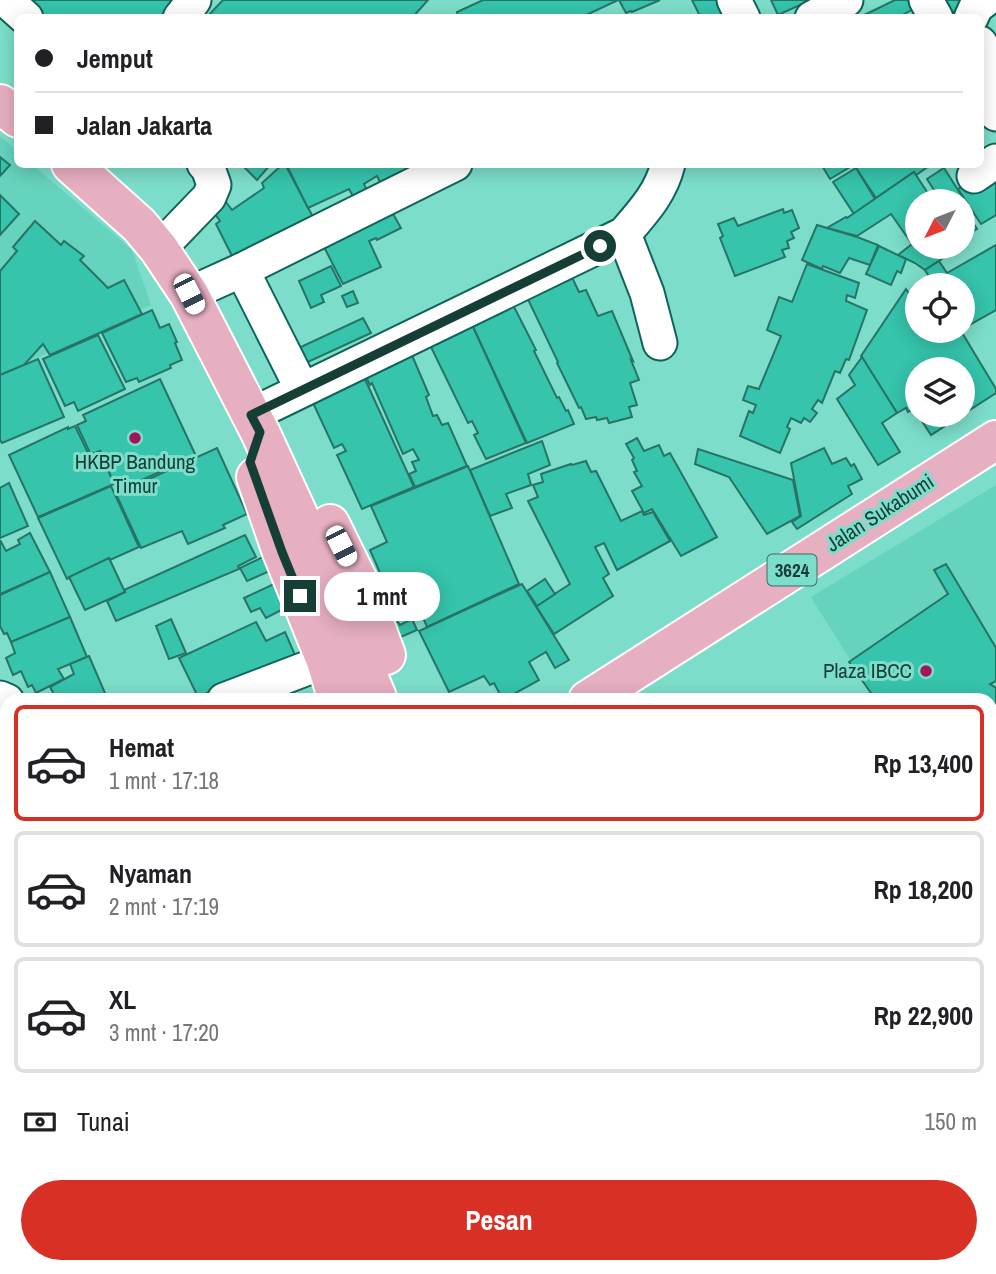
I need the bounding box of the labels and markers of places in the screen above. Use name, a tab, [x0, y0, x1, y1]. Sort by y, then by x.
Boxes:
marker: HKBP Bandung Timur	[127, 430, 143, 446]
place label: HKBP Bandung Timur	[75, 447, 196, 500]
place label: Plaza IBCC	[823, 656, 912, 685]
marker: Plaza IBCC	[918, 663, 934, 679]

